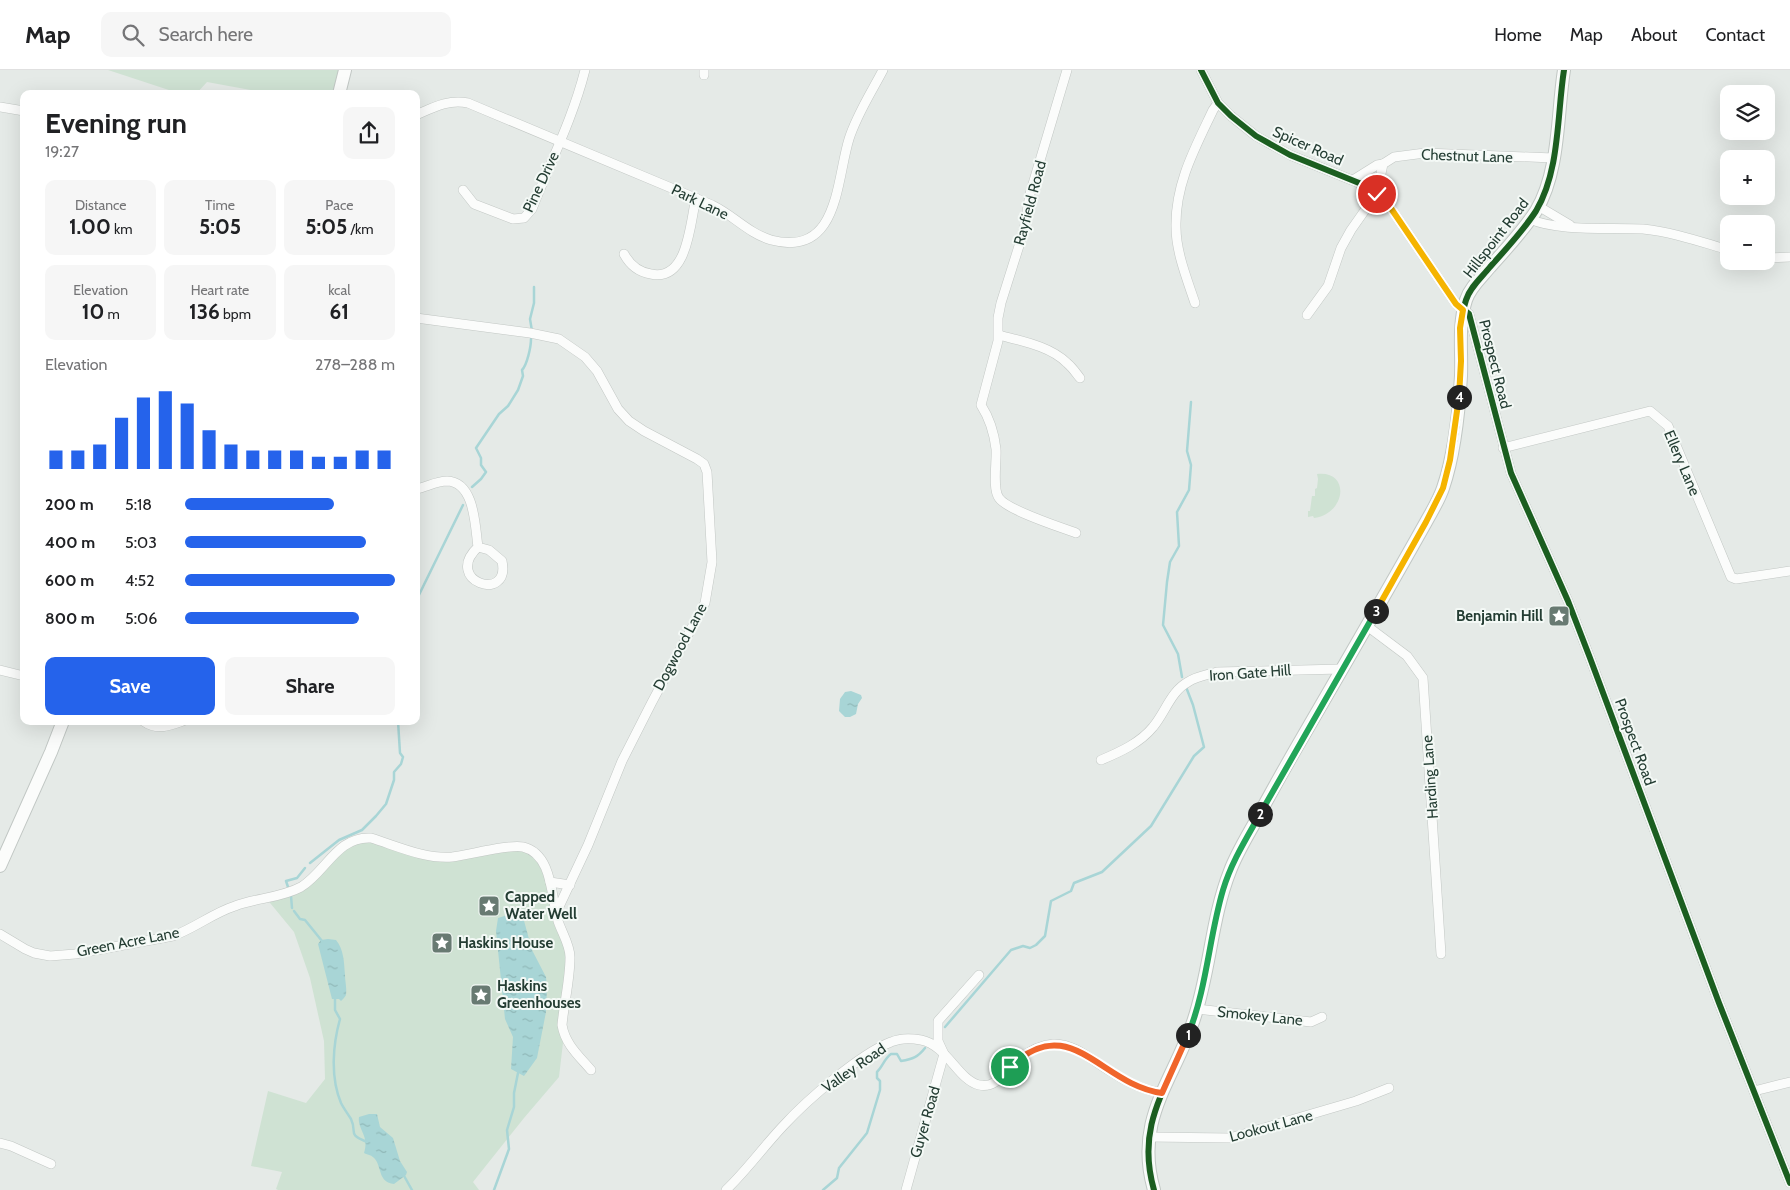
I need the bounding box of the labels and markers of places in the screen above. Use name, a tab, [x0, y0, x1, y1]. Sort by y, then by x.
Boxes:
pin	[1356, 173, 1398, 215]
pin: 4	[1446, 384, 1472, 410]
pin: 3	[1364, 598, 1388, 624]
place icon: Benjamin Hill	[1547, 604, 1571, 628]
place label: Benjamin Hill	[1456, 607, 1543, 625]
pin: 2	[1248, 802, 1272, 826]
place label: Capped Water Well	[505, 888, 577, 923]
place icon: Capped Water Well	[477, 894, 501, 918]
place icon: Haskins House	[430, 931, 454, 955]
place label: Haskins House	[458, 934, 553, 952]
place label: Haskins Greenhouses	[497, 977, 581, 1012]
place icon: Haskins Greenhouses	[469, 983, 493, 1007]
pin: 1	[1176, 1022, 1200, 1048]
pin	[989, 1046, 1031, 1088]

